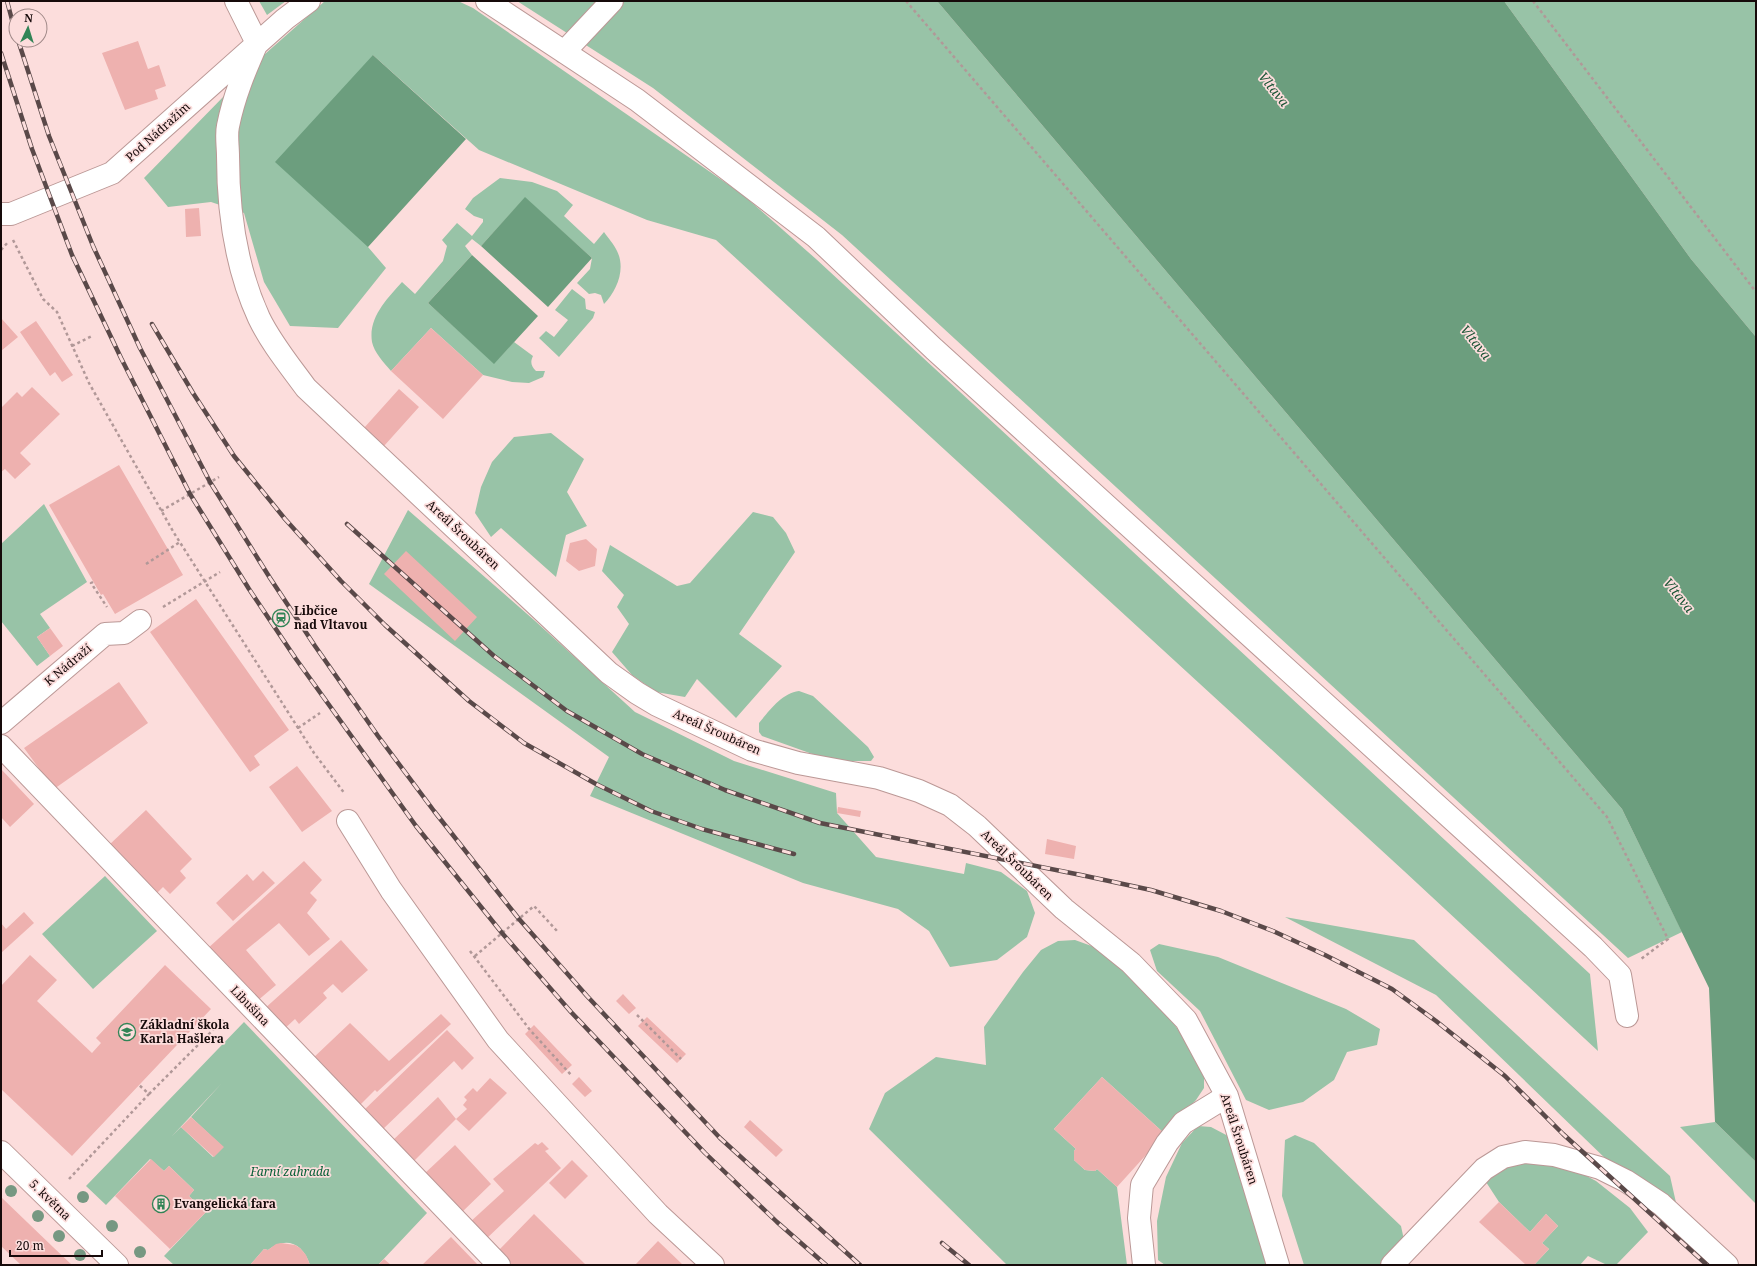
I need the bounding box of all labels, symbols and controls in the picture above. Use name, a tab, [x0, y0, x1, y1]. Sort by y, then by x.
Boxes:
north arrow	[8, 8, 48, 48]
text: N	[24, 10, 34, 25]
water label: Vltava	[1255, 68, 1294, 110]
street label: Pod Nádražím	[122, 98, 194, 165]
water label: Vltava	[1457, 321, 1496, 363]
street label: Areál Šroubáren	[423, 496, 504, 573]
water label: Vltava	[1660, 574, 1699, 616]
place label: Libčice nad Vltavou	[294, 602, 367, 633]
station icon: Libčice nad Vltavou	[271, 608, 291, 628]
street label: K Nádraží	[40, 640, 95, 689]
street label: Areál Šroubáren	[670, 704, 764, 759]
street label: Areál Šroubáren	[977, 826, 1058, 904]
street label: Libušina	[227, 982, 274, 1030]
place label: Základní škola Karla Hašlera	[140, 1016, 229, 1047]
school or university icon: Základní škola Karla Hašlera	[117, 1022, 137, 1042]
street label: Areál Šroubáren	[1217, 1091, 1262, 1187]
park label: Farní zahrada	[249, 1163, 330, 1180]
street label: 5. května	[26, 1175, 75, 1224]
building icon: Evangelická fara	[151, 1194, 171, 1214]
place label: Evangelická fara	[174, 1195, 276, 1212]
scale bar	[10, 1232, 102, 1258]
text: 20 m	[16, 1237, 44, 1254]

